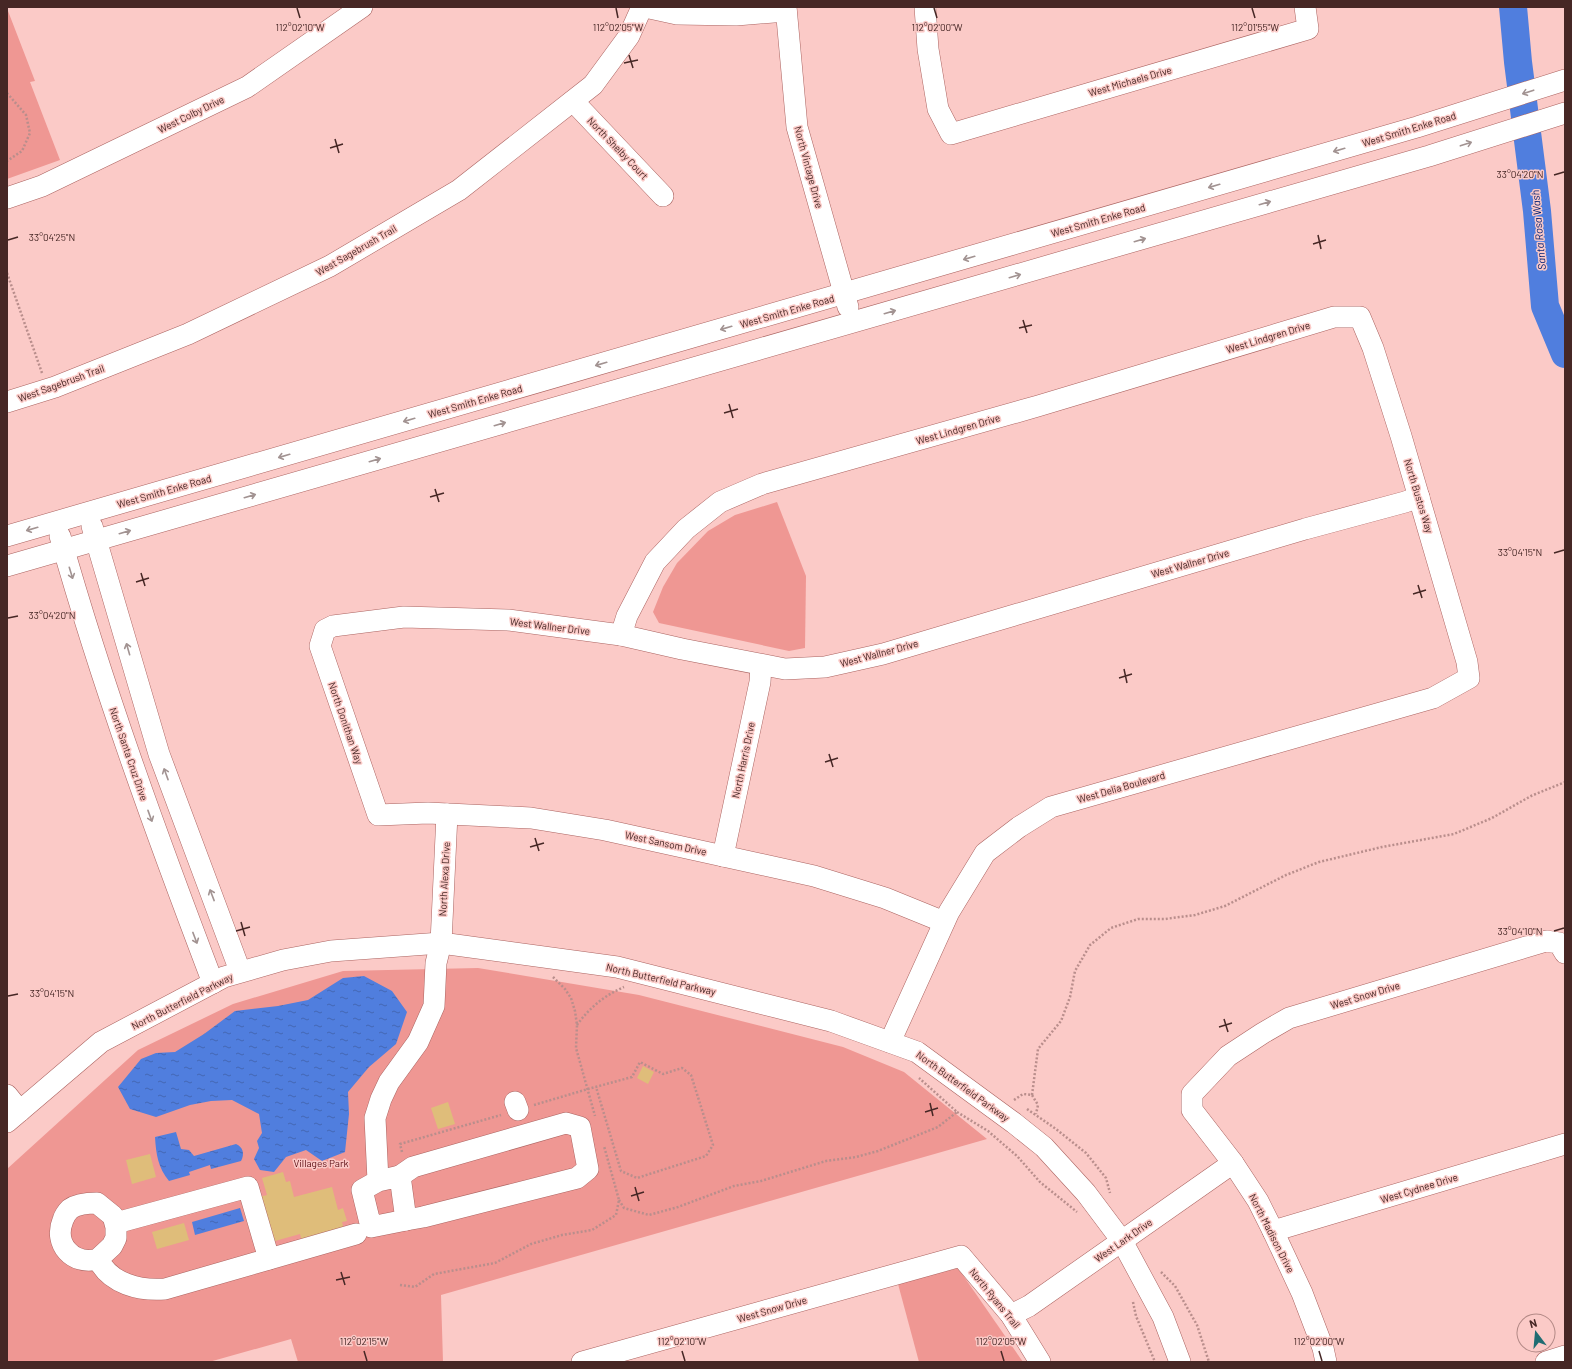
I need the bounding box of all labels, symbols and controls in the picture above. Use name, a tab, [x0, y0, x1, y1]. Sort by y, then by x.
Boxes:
text: 112°02'10"W	[275, 21, 325, 33]
text: 112°02'05"W	[593, 21, 644, 33]
text: 112°02'00"W	[911, 21, 963, 33]
text: 112°01'55"W	[1231, 21, 1279, 33]
street label: West Michaels Drive	[1087, 63, 1173, 99]
one-way arrow	[1522, 89, 1535, 96]
street label: West Colby Drive	[156, 93, 226, 135]
street label: West Smith Enke Road	[1361, 109, 1457, 149]
street label: North Shelby Court	[585, 114, 651, 182]
street label: North Vintage Drive	[792, 125, 826, 209]
one-way arrow	[1460, 140, 1473, 147]
one-way arrow	[1333, 147, 1346, 154]
text: 33°04'20"N	[1497, 168, 1543, 180]
one-way arrow	[1208, 183, 1221, 190]
water label: Santa Rosa Wash	[1528, 189, 1548, 271]
one-way arrow	[1258, 199, 1271, 206]
street label: West Smith Enke Road	[1050, 201, 1146, 239]
street label: West Sagebrush Trail	[314, 222, 398, 278]
text: 33°04'25"N	[29, 231, 75, 243]
one-way arrow	[1133, 236, 1146, 243]
one-way arrow	[962, 255, 975, 262]
one-way arrow	[1008, 272, 1021, 279]
street label: West Smith Enke Road	[739, 292, 835, 330]
one-way arrow	[883, 308, 896, 315]
street label: West Lindgren Drive	[1225, 319, 1311, 355]
one-way arrow	[720, 325, 733, 332]
one-way arrow	[595, 361, 608, 368]
street label: West Sagebrush Trail	[16, 362, 106, 404]
street label: West Smith Enke Road	[427, 382, 523, 420]
street label: West Lindgren Drive	[915, 411, 1001, 447]
one-way arrow	[403, 417, 416, 424]
one-way arrow	[493, 420, 506, 427]
one-way arrow	[278, 453, 291, 460]
one-way arrow	[368, 456, 381, 463]
street label: North Bustos Way	[1402, 457, 1436, 535]
street label: West Smith Enke Road	[116, 472, 212, 510]
one-way arrow	[243, 492, 256, 499]
one-way arrow	[25, 526, 38, 533]
one-way arrow	[118, 528, 131, 535]
street label: West Wallner Drive	[1150, 546, 1230, 580]
text: 33°04'15"N	[1498, 546, 1542, 558]
one-way arrow	[68, 566, 75, 579]
text: 33°04'20"N	[29, 609, 75, 621]
street label: West Wallner Drive	[509, 615, 591, 637]
street label: West Wallner Drive	[839, 637, 919, 669]
one-way arrow	[124, 643, 131, 656]
street label: North Donithan Way	[326, 680, 366, 766]
street label: North Santa Cruz Drive	[107, 706, 151, 802]
street label: North Harris Drive	[729, 721, 757, 799]
one-way arrow	[162, 768, 170, 780]
street label: West Delia Boulevard	[1076, 769, 1166, 805]
one-way arrow	[147, 809, 154, 822]
street label: West Sansom Drive	[624, 828, 708, 858]
street label: North Alexa Drive	[436, 841, 452, 917]
one-way arrow	[207, 890, 215, 902]
text: 33°04'10"N	[1498, 925, 1542, 937]
one-way arrow	[192, 931, 200, 943]
street label: North Butterfield Parkway	[605, 961, 717, 998]
street label: North Butterfield Parkway	[129, 970, 235, 1032]
street label: West Snow Drive	[1329, 979, 1401, 1011]
text: 33°04'15"N	[30, 987, 74, 999]
street label: North Butterfield Parkway	[914, 1048, 1012, 1124]
park label: Villages Park	[293, 1157, 349, 1169]
street label: West Cydnee Drive	[1379, 1171, 1459, 1205]
street label: North Madison Drive	[1247, 1191, 1297, 1275]
street label: West Lark Drive	[1092, 1216, 1154, 1264]
street label: North Ryans Trail	[967, 1266, 1023, 1330]
street label: West Snow Drive	[736, 1293, 808, 1325]
north arrow	[1516, 1313, 1556, 1353]
text: N	[1528, 1316, 1538, 1330]
text: 112°02'15"W	[340, 1335, 389, 1347]
text: 112°02'10"W	[657, 1335, 707, 1347]
text: 112°02'05"W	[976, 1335, 1027, 1347]
text: 112°02'00"W	[1293, 1335, 1345, 1347]

